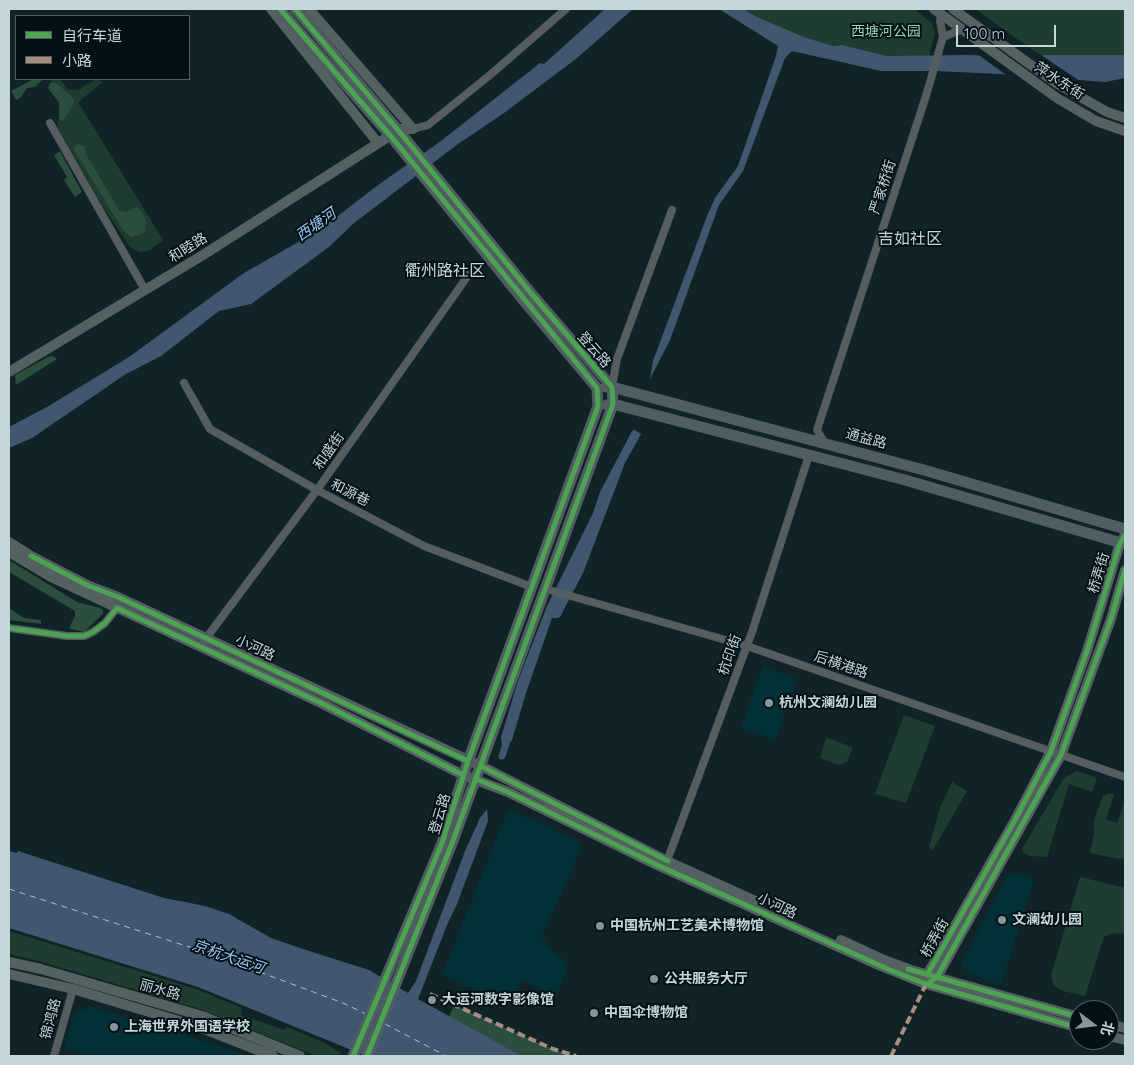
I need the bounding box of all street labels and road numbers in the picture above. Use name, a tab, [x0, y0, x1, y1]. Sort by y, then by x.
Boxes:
street label: 萍水东街	[1031, 59, 1087, 103]
street label: 严家桥街	[866, 158, 900, 216]
street label: 和睦路	[166, 230, 210, 266]
street label: 登云路	[574, 329, 614, 371]
street label: 通益路	[844, 425, 888, 453]
street label: 和盛街	[310, 429, 348, 473]
street label: 和源巷	[327, 476, 373, 510]
street label: 桥弄街	[1085, 550, 1113, 596]
street label: 小河路	[232, 632, 278, 664]
street label: 杭印街	[715, 632, 745, 678]
street label: 后横港路	[812, 648, 870, 682]
street label: 登云路	[426, 791, 454, 837]
street label: 小河路	[754, 890, 800, 922]
street label: 桥弄街	[917, 916, 953, 960]
street label: 丽水路	[137, 976, 183, 1004]
street label: 锦鸿路	[37, 997, 65, 1041]

